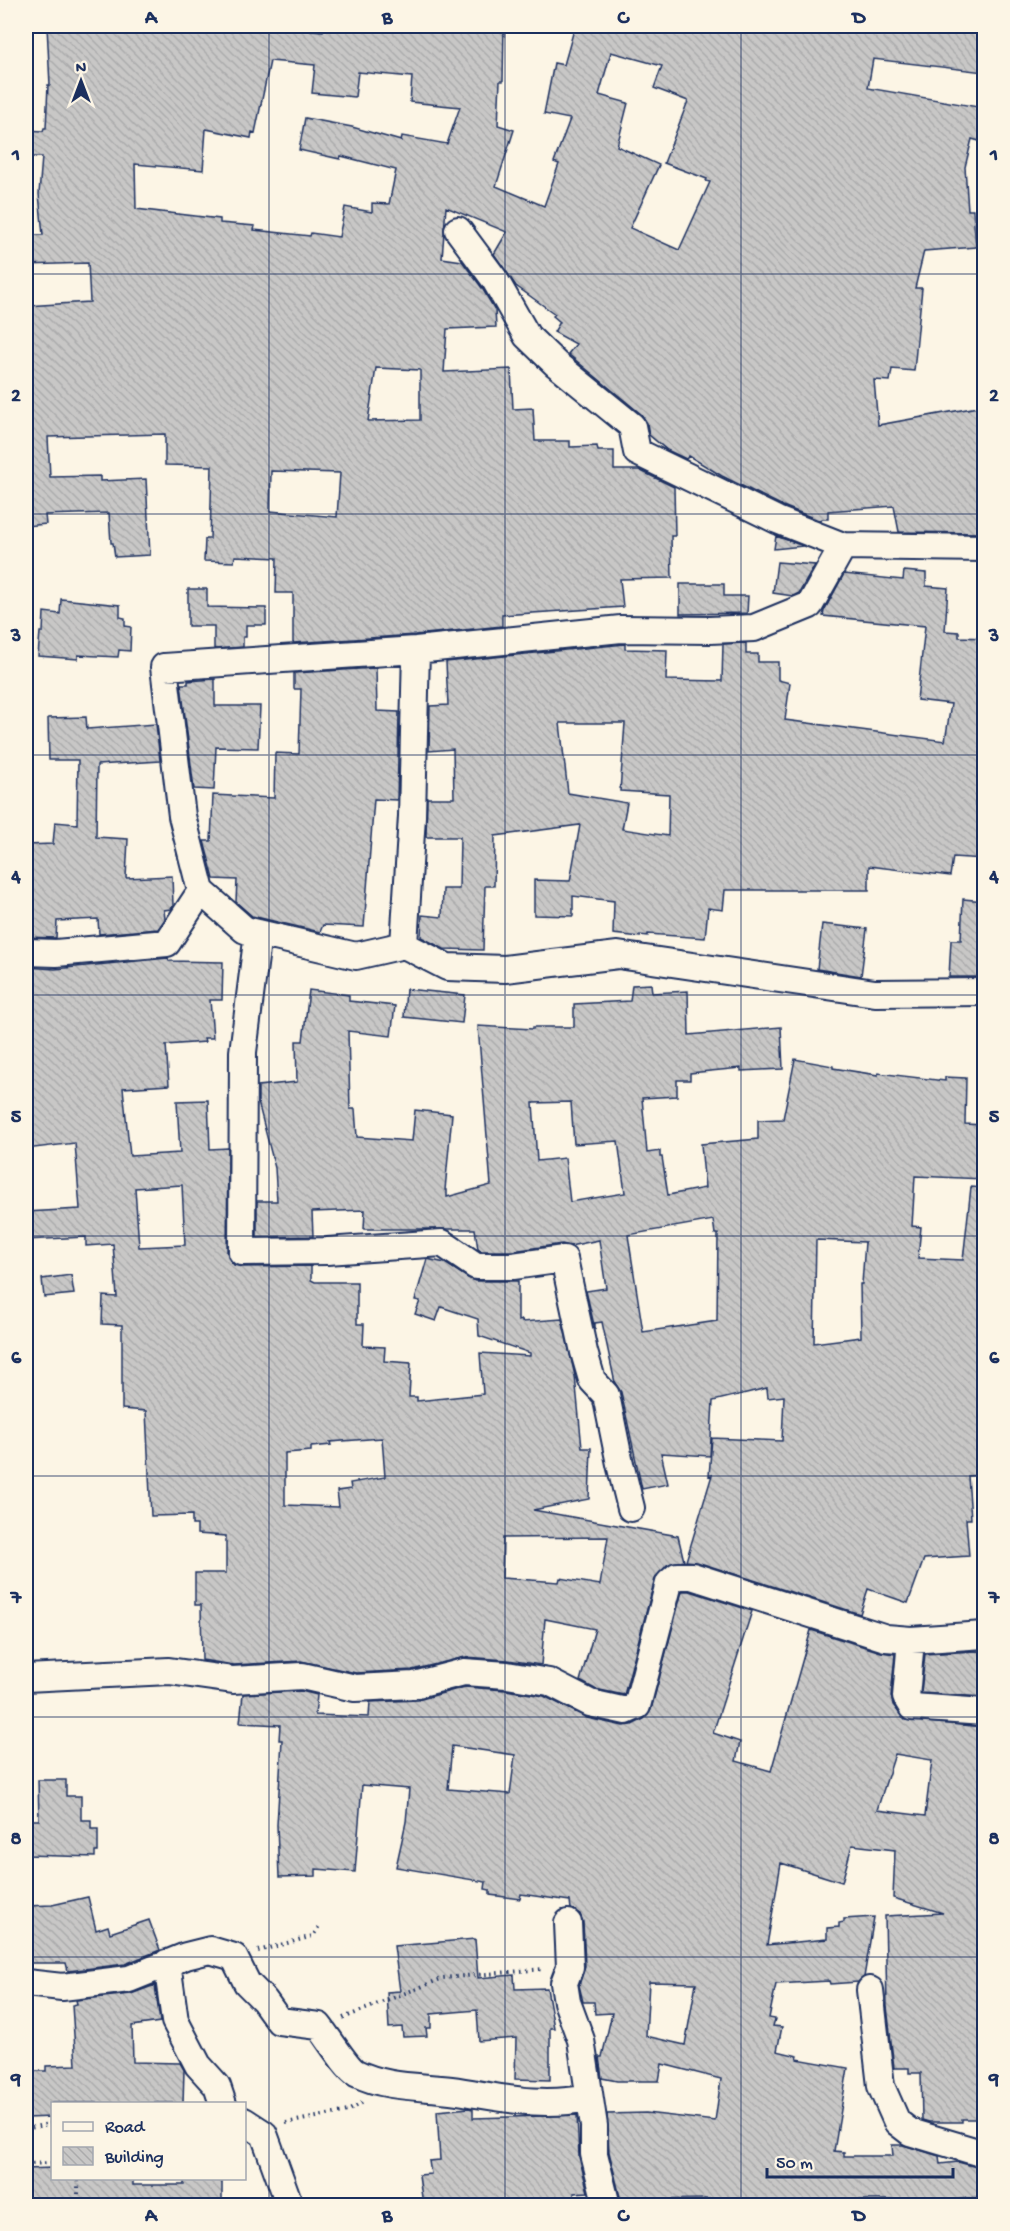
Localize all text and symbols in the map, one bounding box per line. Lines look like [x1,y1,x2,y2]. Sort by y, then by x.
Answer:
text: A [144,8,159,31]
text: B [381,8,393,31]
text: C [617,8,631,31]
text: D [850,8,866,31]
north arrow [51,51,111,111]
text: N [76,60,87,79]
text: 1 [11,145,20,168]
text: 1 [989,145,998,168]
text: 2 [11,386,21,409]
text: 2 [989,386,999,409]
text: 3 [10,626,21,649]
text: 3 [988,626,999,649]
text: 4 [10,867,21,890]
text: 4 [988,867,999,890]
text: 5 [11,1107,22,1130]
text: 5 [989,1107,1000,1130]
text: 6 [11,1348,22,1371]
text: 6 [989,1348,1000,1371]
text: 7 [10,1588,23,1611]
text: 7 [988,1588,1001,1611]
text: 8 [11,1829,22,1852]
text: 8 [989,1829,1000,1852]
text: 9 [10,2070,21,2093]
text: 9 [988,2070,999,2093]
legend [51,2102,246,2180]
text: Road [105,2118,146,2139]
scale bar [767,2141,953,2179]
text: Building [104,2148,164,2169]
text: 50 m [776,2154,813,2175]
text: A [144,2206,159,2229]
text: B [381,2206,393,2229]
text: C [617,2206,631,2229]
text: D [850,2206,866,2229]

